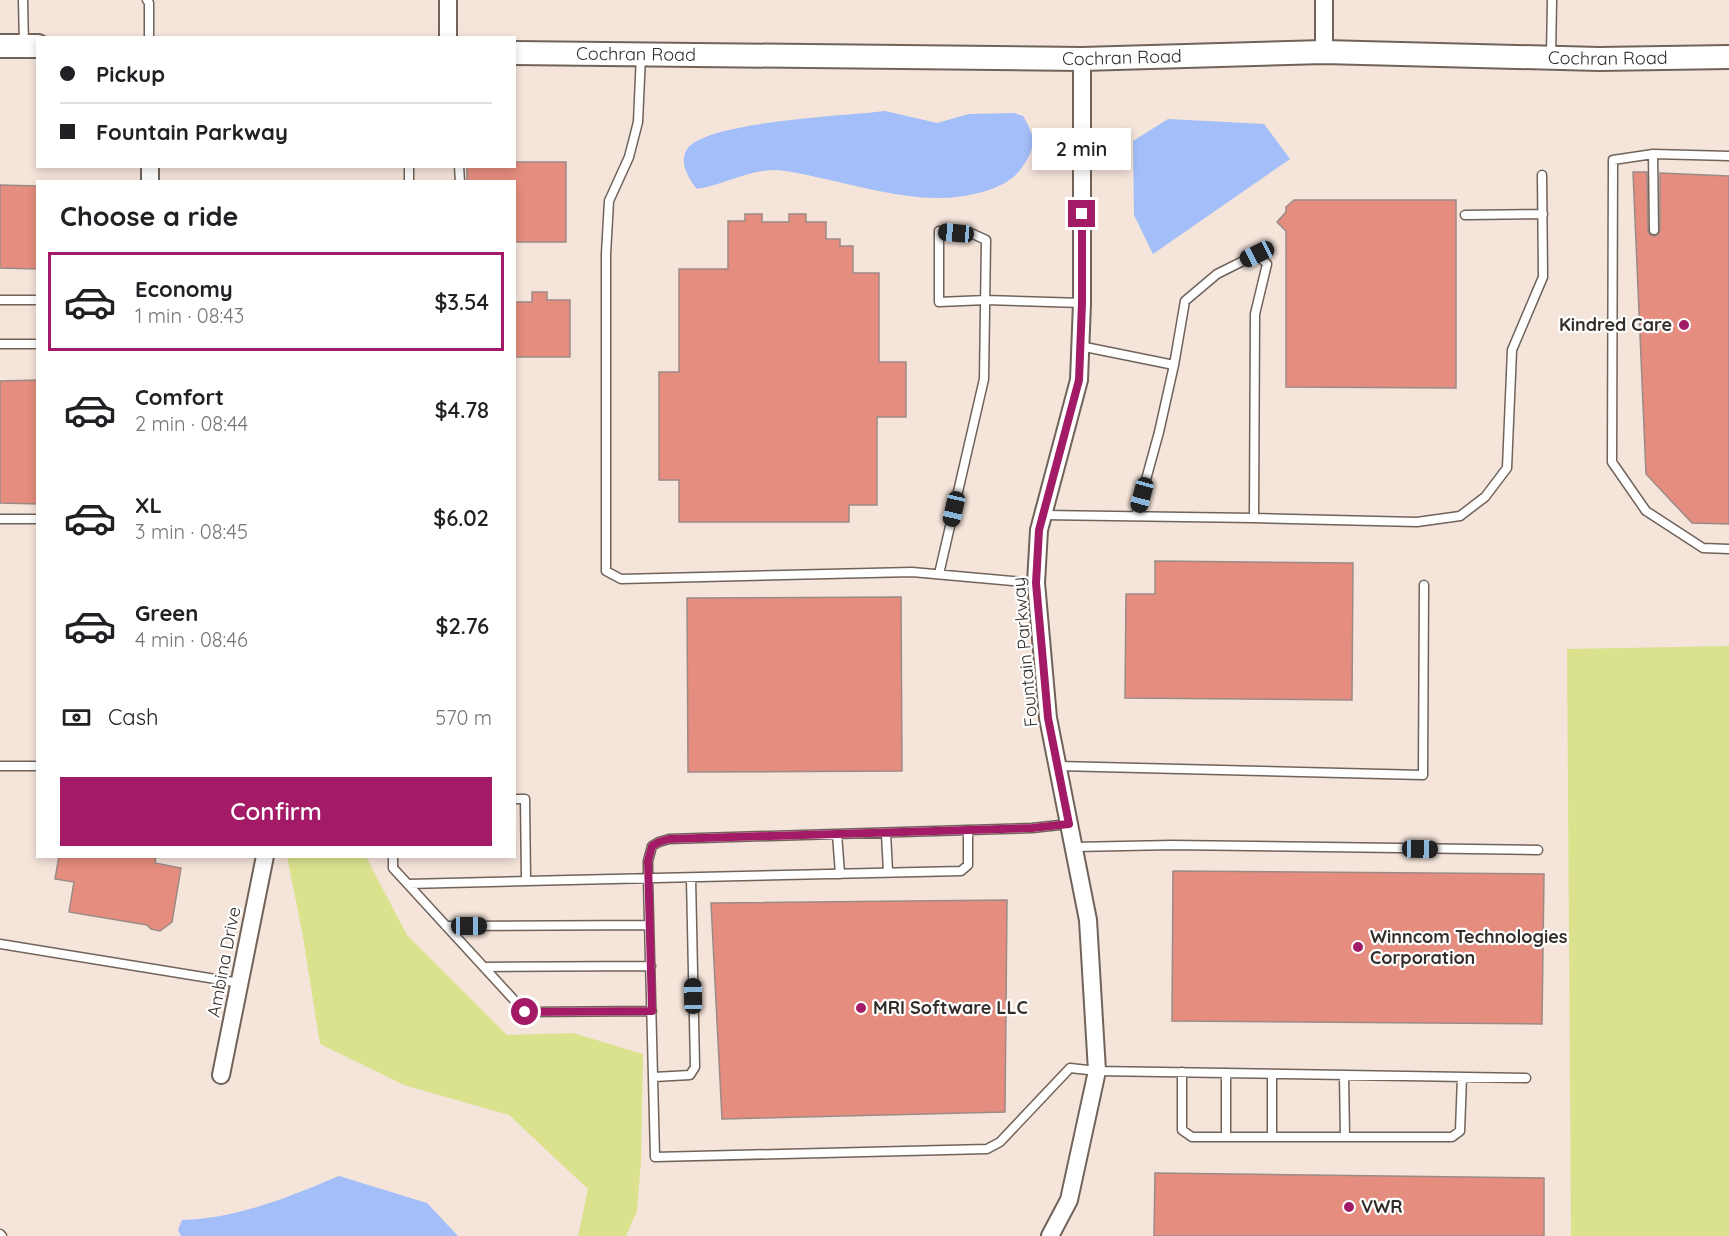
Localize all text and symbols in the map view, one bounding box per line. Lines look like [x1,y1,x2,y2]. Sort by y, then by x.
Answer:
street label: Cochran Road [576,42,696,66]
street label: Cochran Road [1062,44,1182,70]
street label: Cochran Road [1548,46,1668,70]
text: Pickup [96,60,165,88]
text: Fountain Parkway [96,118,288,146]
callout: 2 min [1032,127,1132,169]
text: 2 min [1056,136,1107,161]
text: Choose a ride [60,199,238,233]
route end [1068,200,1095,227]
car [937,222,975,244]
car [1237,238,1277,270]
icon: car [63,275,117,329]
text: Economy [135,275,233,303]
text: $3.54 [434,288,489,316]
text: 1 min · 08:43 [135,303,244,328]
place label: Kindred Care [1559,313,1672,336]
marker: Kindred Care [1677,318,1691,332]
icon: car [63,383,117,437]
text: Comfort [135,383,224,411]
text: $4.78 [435,396,489,424]
text: 2 min · 08:44 [135,411,248,436]
car [1129,475,1155,515]
car [941,489,967,529]
icon: car [63,491,117,545]
text: XL [135,491,162,519]
text: $6.02 [433,504,489,532]
text: 3 min · 08:45 [135,519,248,544]
street label: Fountain Parkway [1006,576,1043,728]
icon: car [63,599,117,653]
text: Green [135,599,198,627]
text: $2.76 [436,612,489,640]
text: 4 min · 08:46 [135,627,248,652]
icon: cash [60,701,93,734]
text: Cash [108,703,159,731]
text: 570 m [435,705,492,730]
button: Confirm [60,777,492,846]
car [1402,840,1438,858]
street label: Ambina Drive [201,905,246,1019]
car [451,917,487,935]
place label: Winncom Technologies Corporation [1370,925,1568,969]
marker: Winncom Technologies Corporation [1351,940,1365,954]
car [684,978,702,1014]
place label: MRI Software LLC [873,996,1028,1019]
route start [511,998,538,1025]
marker: MRI Software LLC [854,1001,868,1015]
place label: VWR [1361,1195,1403,1218]
marker: VWR [1342,1200,1356,1214]

